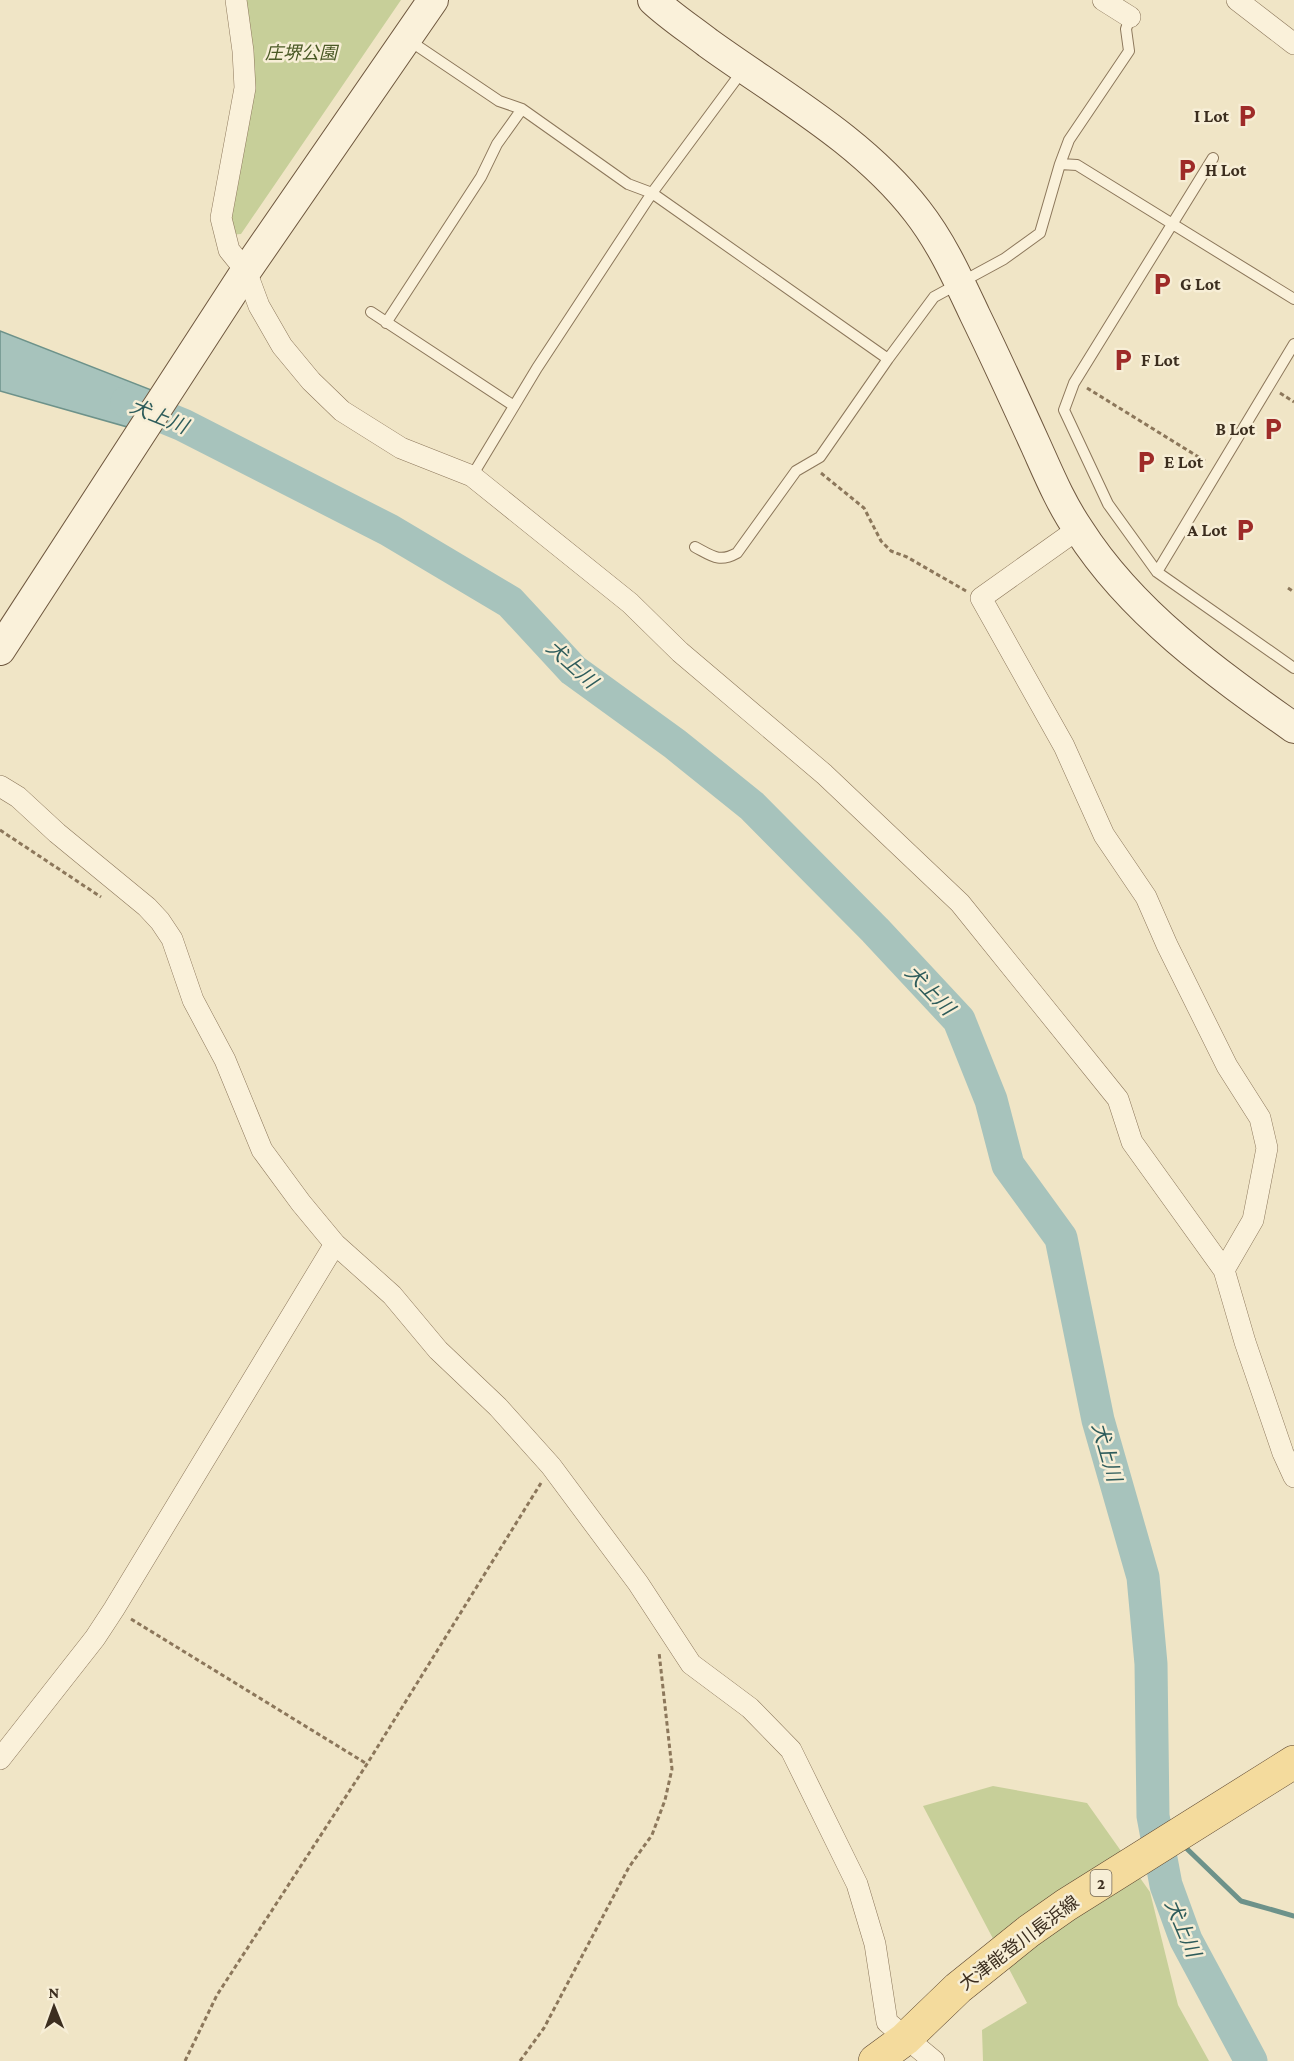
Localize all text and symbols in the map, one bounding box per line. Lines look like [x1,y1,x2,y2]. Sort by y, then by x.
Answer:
park label: 庄堺公園 [265,43,340,63]
parking icon: I Lot [1234,103,1260,129]
place label: I Lot [1194,106,1230,126]
parking icon: H Lot [1174,157,1200,183]
place label: H Lot [1205,160,1247,180]
parking icon: G Lot [1149,271,1175,297]
place label: G Lot [1180,274,1221,294]
parking icon: F Lot [1110,347,1136,373]
place label: F Lot [1141,350,1180,370]
water label: 犬上川 [127,395,193,438]
parking icon: B Lot [1260,416,1286,442]
place label: B Lot [1215,419,1256,439]
parking icon: E Lot [1133,449,1159,475]
place label: E Lot [1164,452,1204,472]
parking icon: A Lot [1232,517,1258,543]
place label: A Lot [1186,520,1228,540]
water label: 犬上川 [542,636,603,694]
water label: 犬上川 [901,961,960,1021]
water label: 犬上川 [1088,1420,1126,1486]
road number: 2 [1090,1870,1112,1896]
street label: 大津能登川長浜線 [955,1892,1083,1994]
water label: 犬上川 [1161,1896,1206,1962]
north arrow [24,1977,84,2037]
text: N [48,1984,59,2001]

